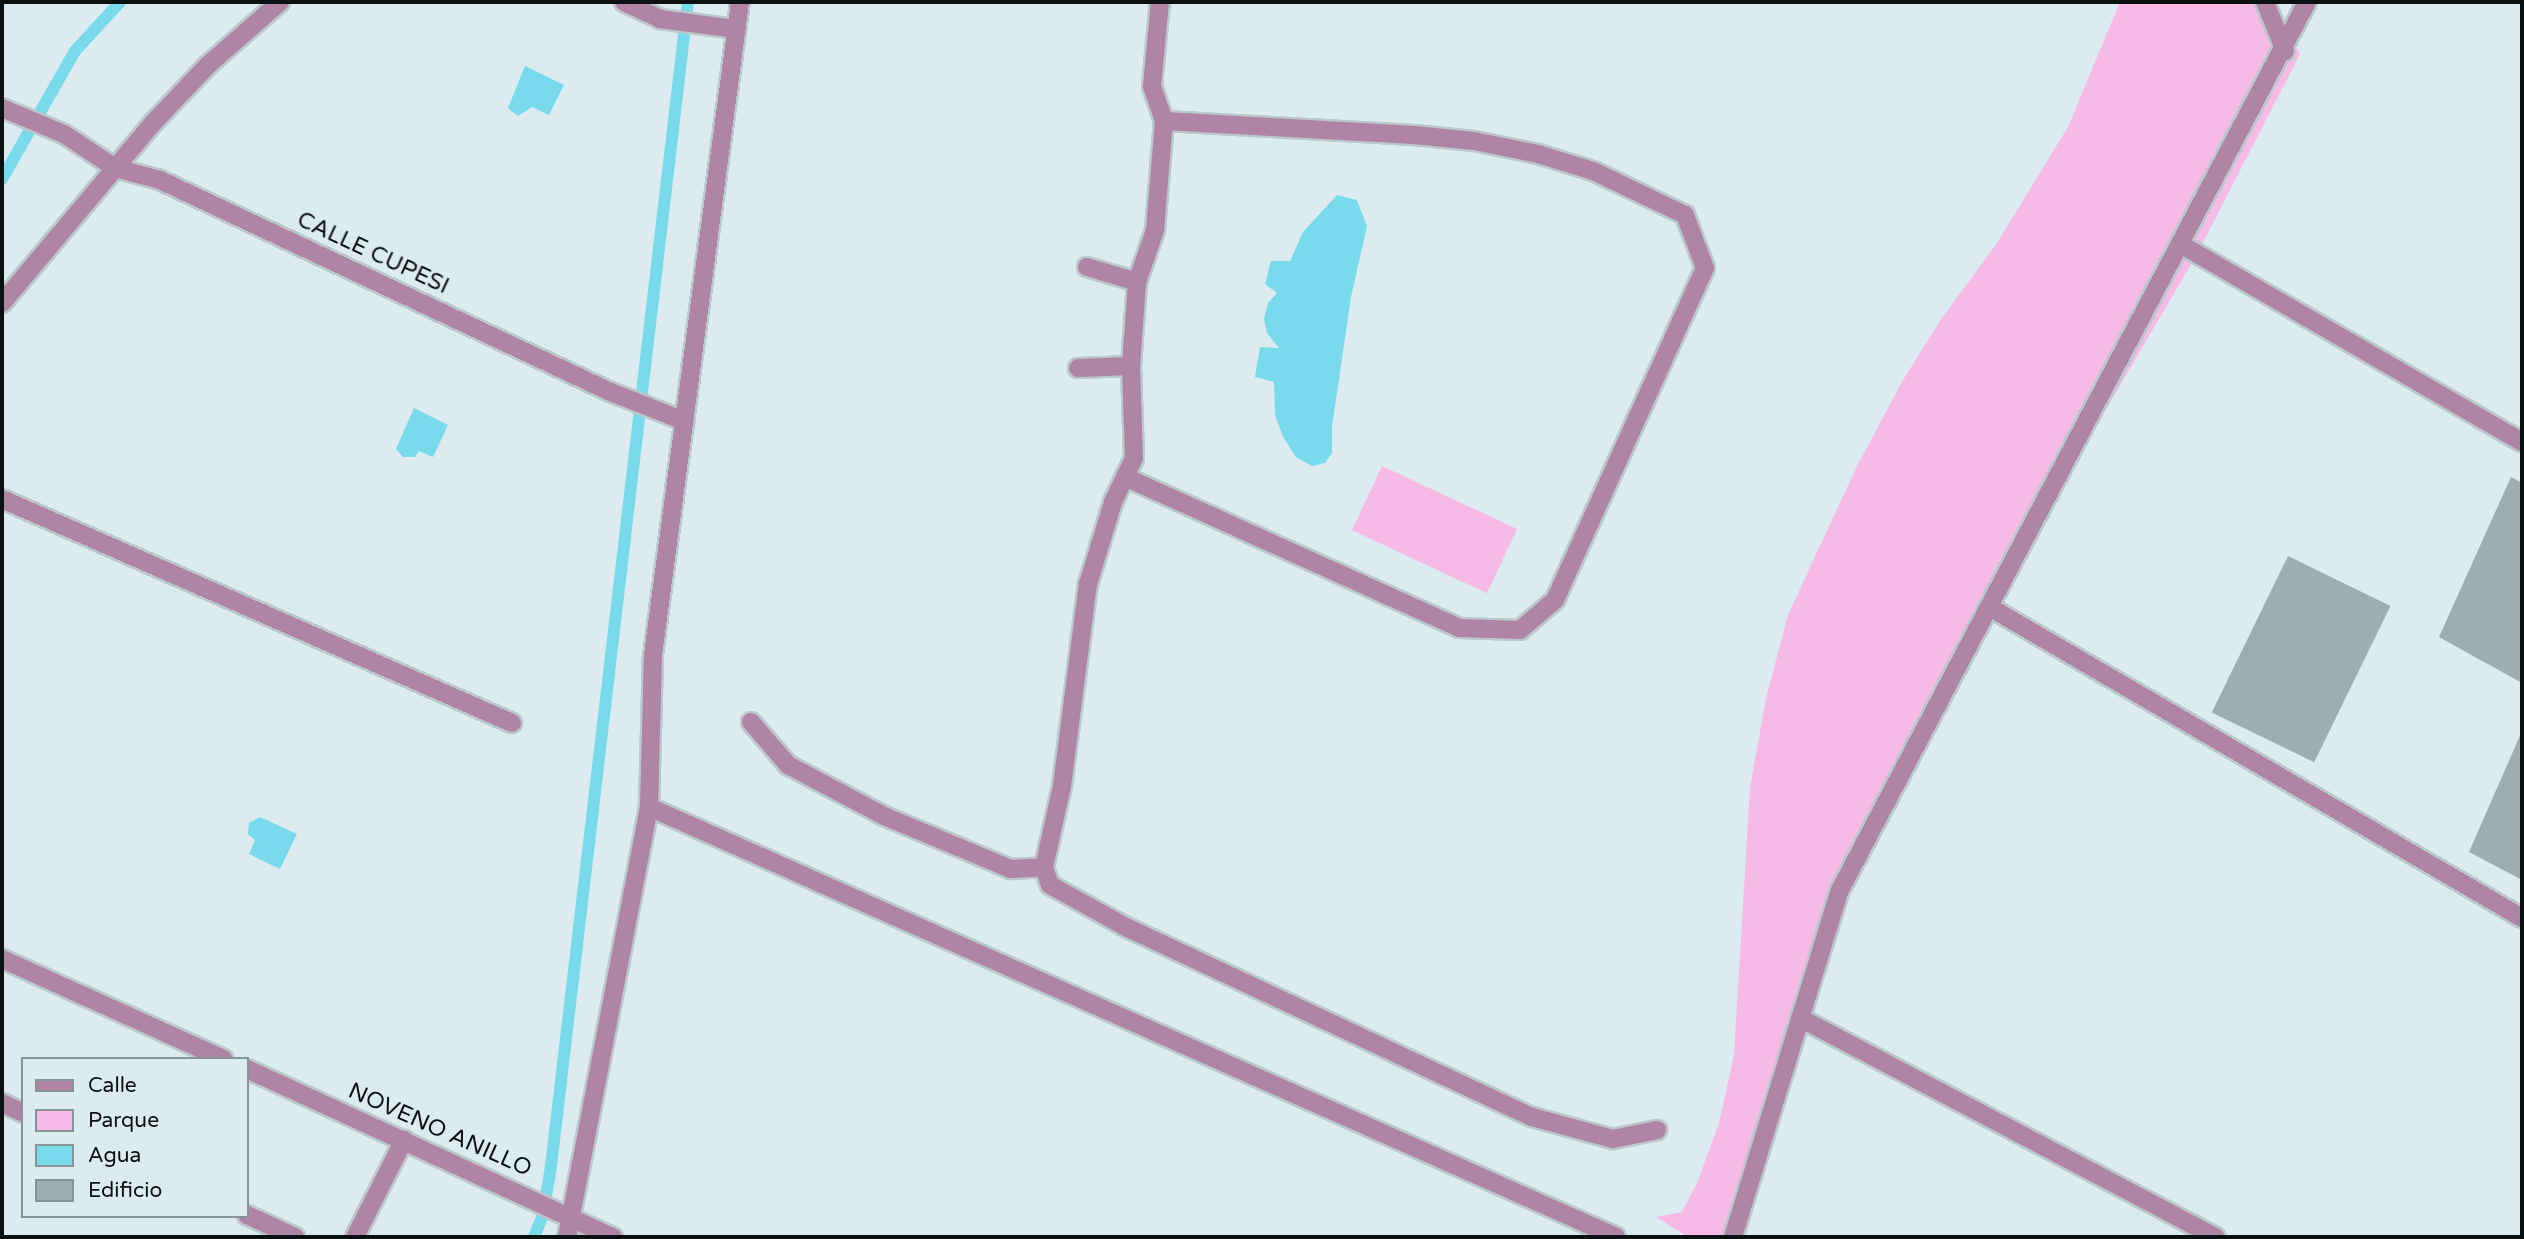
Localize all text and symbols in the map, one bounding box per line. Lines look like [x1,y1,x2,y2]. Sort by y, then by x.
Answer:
street label: CALLE CUPESI [293,206,453,300]
legend [21,1057,248,1218]
text: Calle [88,1073,137,1098]
street label: NOVENO ANILLO [344,1077,536,1183]
text: Parque [88,1108,159,1133]
text: Agua [88,1143,141,1168]
text: Edificio [88,1178,162,1203]

